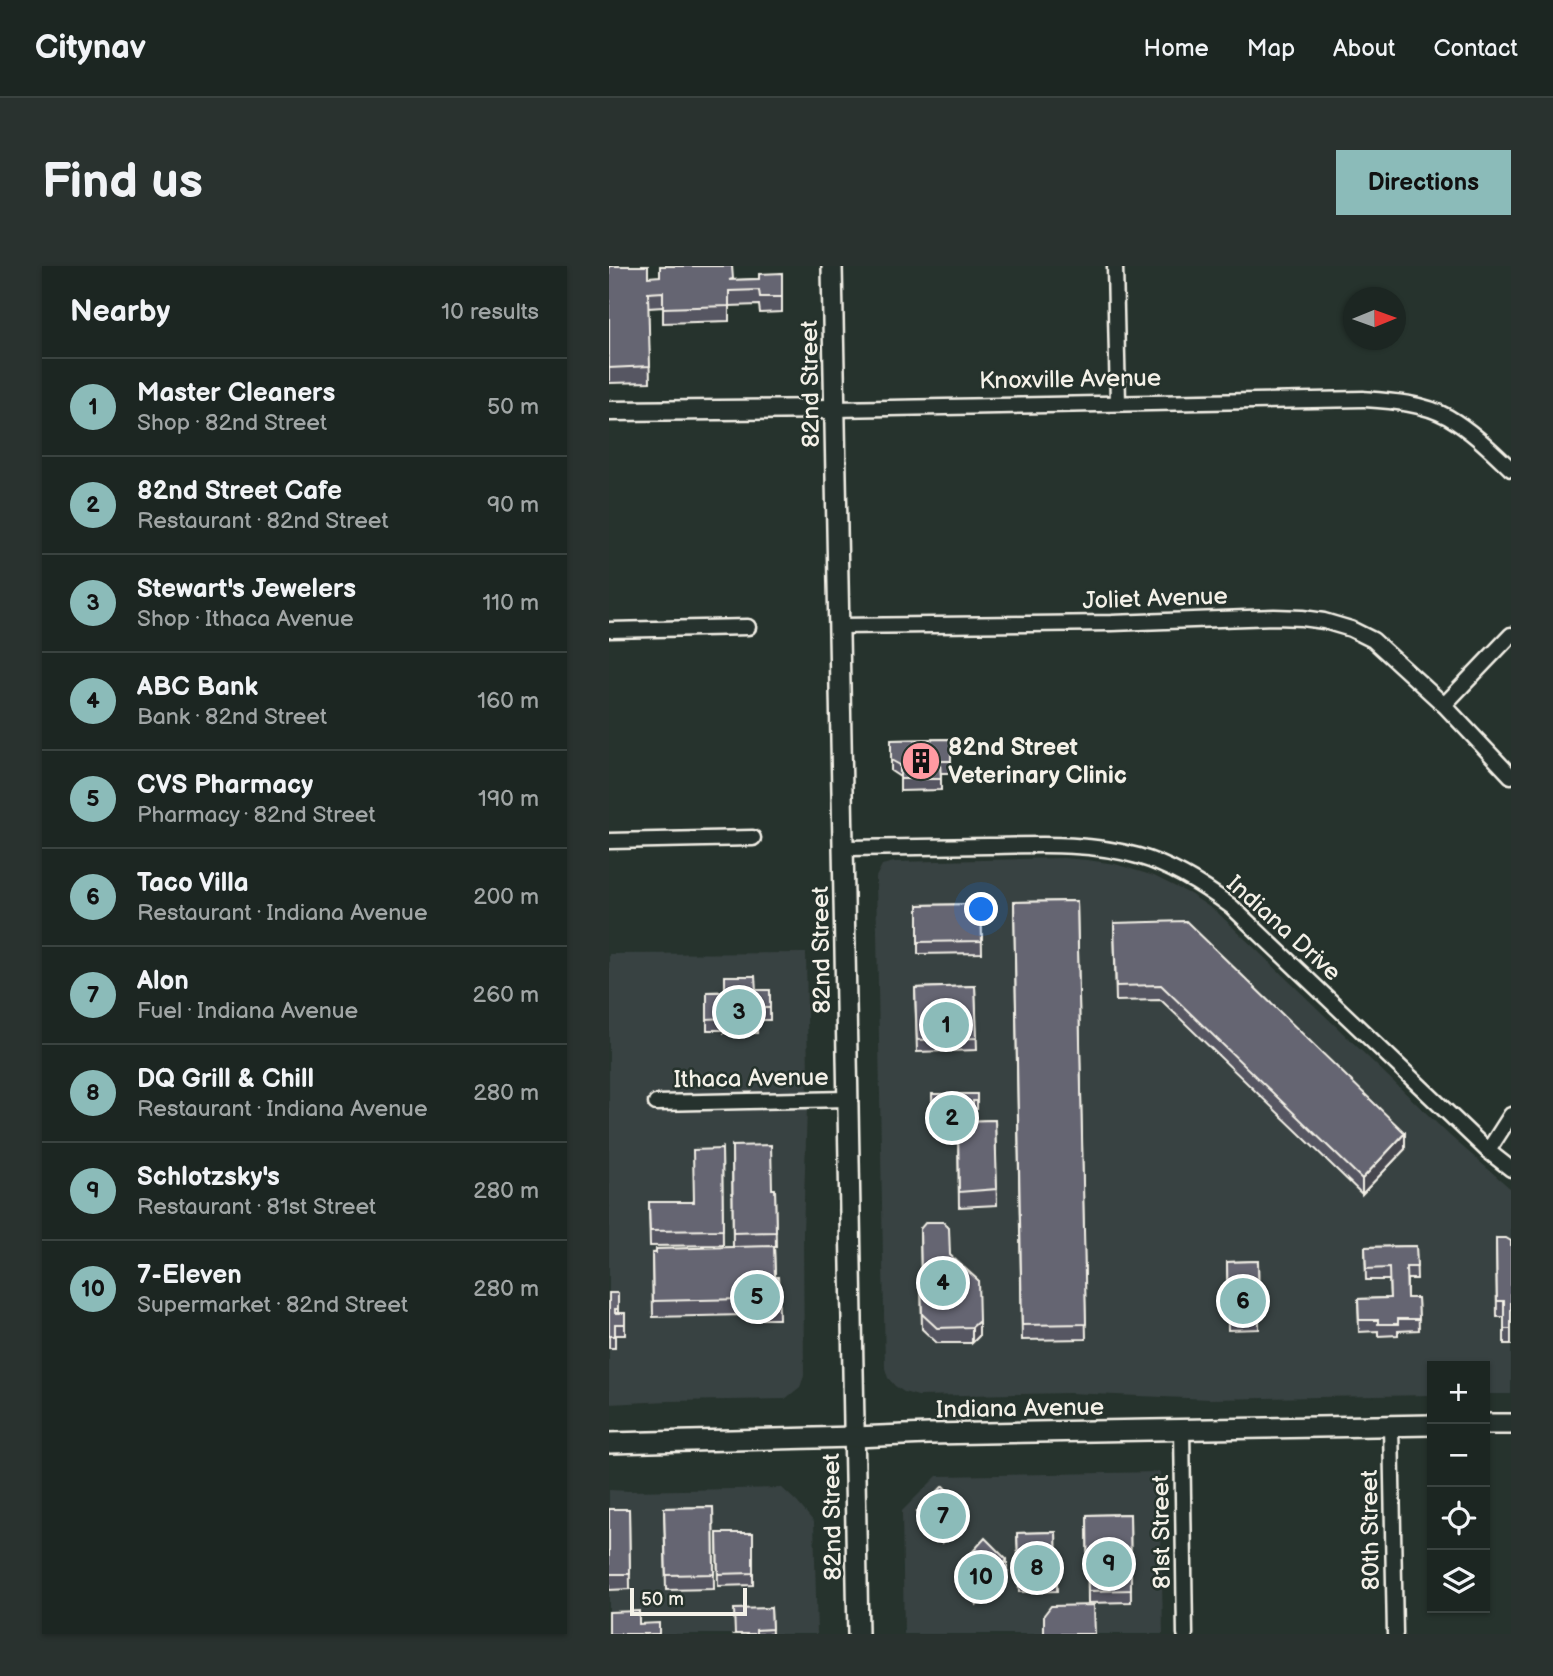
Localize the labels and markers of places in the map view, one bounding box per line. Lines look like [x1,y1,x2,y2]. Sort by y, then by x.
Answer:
place label: 82nd Street Veterinary Clinic [948,733,1127,790]
building icon: 82nd Street Veterinary Clinic [900,740,942,782]
pin: 3 [716,986,762,1038]
pin: 1 [923,999,969,1051]
pin: 2 [929,1092,975,1144]
pin: 4 [920,1257,966,1309]
pin: 5 [734,1271,780,1323]
pin: 6 [1220,1275,1266,1327]
pin: 7 [920,1490,966,1542]
pin: 9 [1086,1538,1132,1590]
pin: 8 [1014,1542,1060,1594]
pin: 10 [958,1551,1004,1603]

